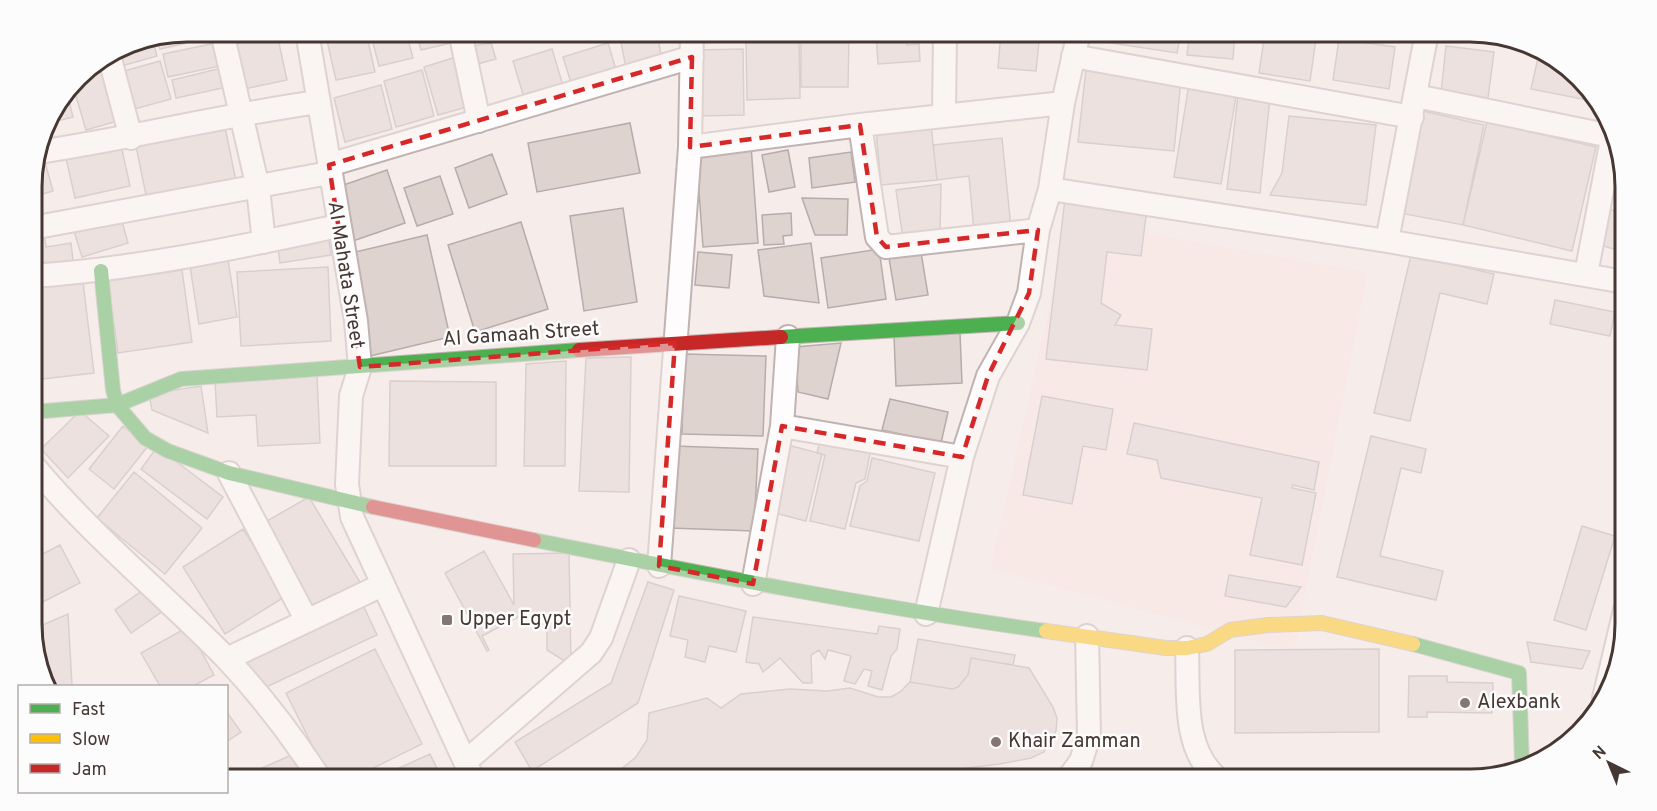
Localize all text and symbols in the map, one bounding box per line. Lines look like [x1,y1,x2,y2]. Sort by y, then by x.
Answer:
street label: Al Mahata Street [321,200,369,350]
street label: Al Gamaah Street [442,317,600,353]
place label: Upper Egypt [459,607,571,633]
marker: Upper Egypt [440,613,454,627]
legend [18,685,228,793]
place label: Alexbank [1477,690,1561,716]
marker: Alexbank [1458,696,1472,710]
text: Fast [72,699,105,722]
text: Slow [72,729,110,752]
place label: Khair Zamman [1008,729,1141,755]
north arrow [1579,733,1639,793]
marker: Khair Zamman [989,735,1003,749]
text: N [1589,742,1611,765]
text: Jam [72,759,107,782]

